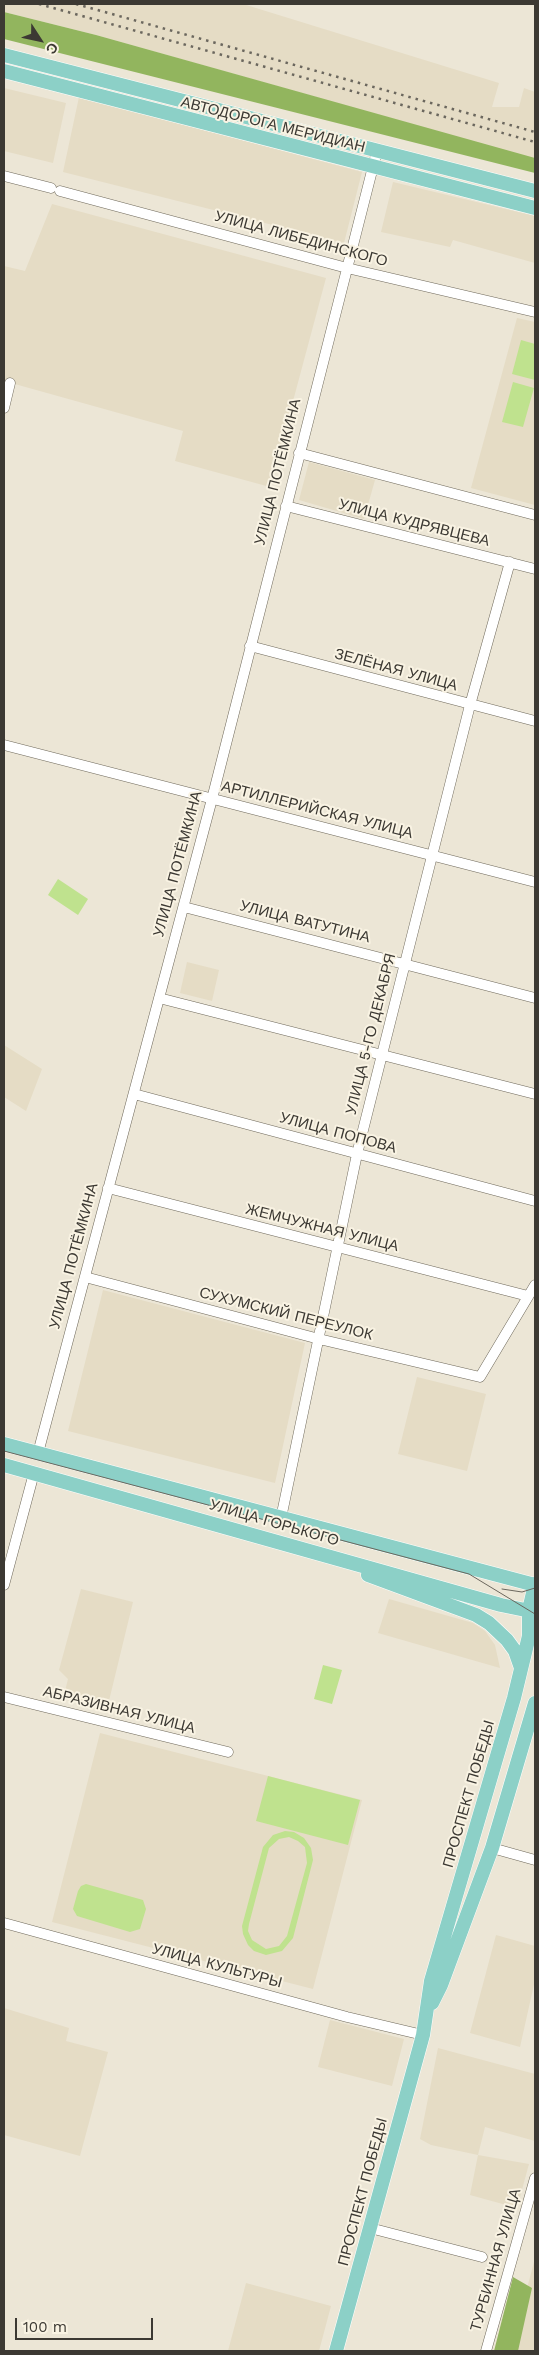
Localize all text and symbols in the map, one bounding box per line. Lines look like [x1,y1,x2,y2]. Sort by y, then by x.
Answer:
north arrow [15,15,65,65]
text: С [43,40,62,57]
street label: АВТОДОРОГА МЕРИДИАН [179,93,367,157]
street label: УЛИЦА ЛИБЕДИНСКОГО [213,207,389,271]
street label: УЛИЦА ПОТЁМКИНА [251,397,305,547]
street label: УЛИЦА КУДРЯВЦЕВА [337,496,491,550]
street label: ЗЕЛЁНАЯ УЛИЦА [333,645,459,695]
street label: АРТИЛЛЕРИЙСКАЯ УЛИЦА [219,777,415,843]
street label: УЛИЦА ПОТЁМКИНА [150,789,206,939]
street label: УЛИЦА ВАТУТИНА [238,897,372,947]
street label: УЛИЦА 5-ГО ДЕКАБРЯ [342,951,400,1117]
street label: УЛИЦА ПОПОВА [278,1109,398,1157]
street label: УЛИЦА ПОТЁМКИНА [46,1181,102,1331]
street label: ЖЕМЧУЖНАЯ УЛИЦА [244,1200,400,1256]
street label: СУХУМСКИЙ ПЕРЕУЛОК [197,1284,375,1344]
street label: УЛИЦА ГОРЬКОГО [207,1496,341,1550]
street label: АБРАЗИВНАЯ УЛИЦА [41,1682,197,1738]
street label: ПРОСПЕКТ ПОБЕДЫ [439,1718,499,1870]
street label: УЛИЦА КУЛЬТУРЫ [150,1940,284,1992]
street label: ПРОСПЕКТ ПОБЕДЫ [335,2116,391,2268]
street label: ТУРБИННАЯ УЛИЦА [467,2187,525,2333]
scale bar [18,2308,155,2340]
text: 100 m [23,2318,67,2336]

